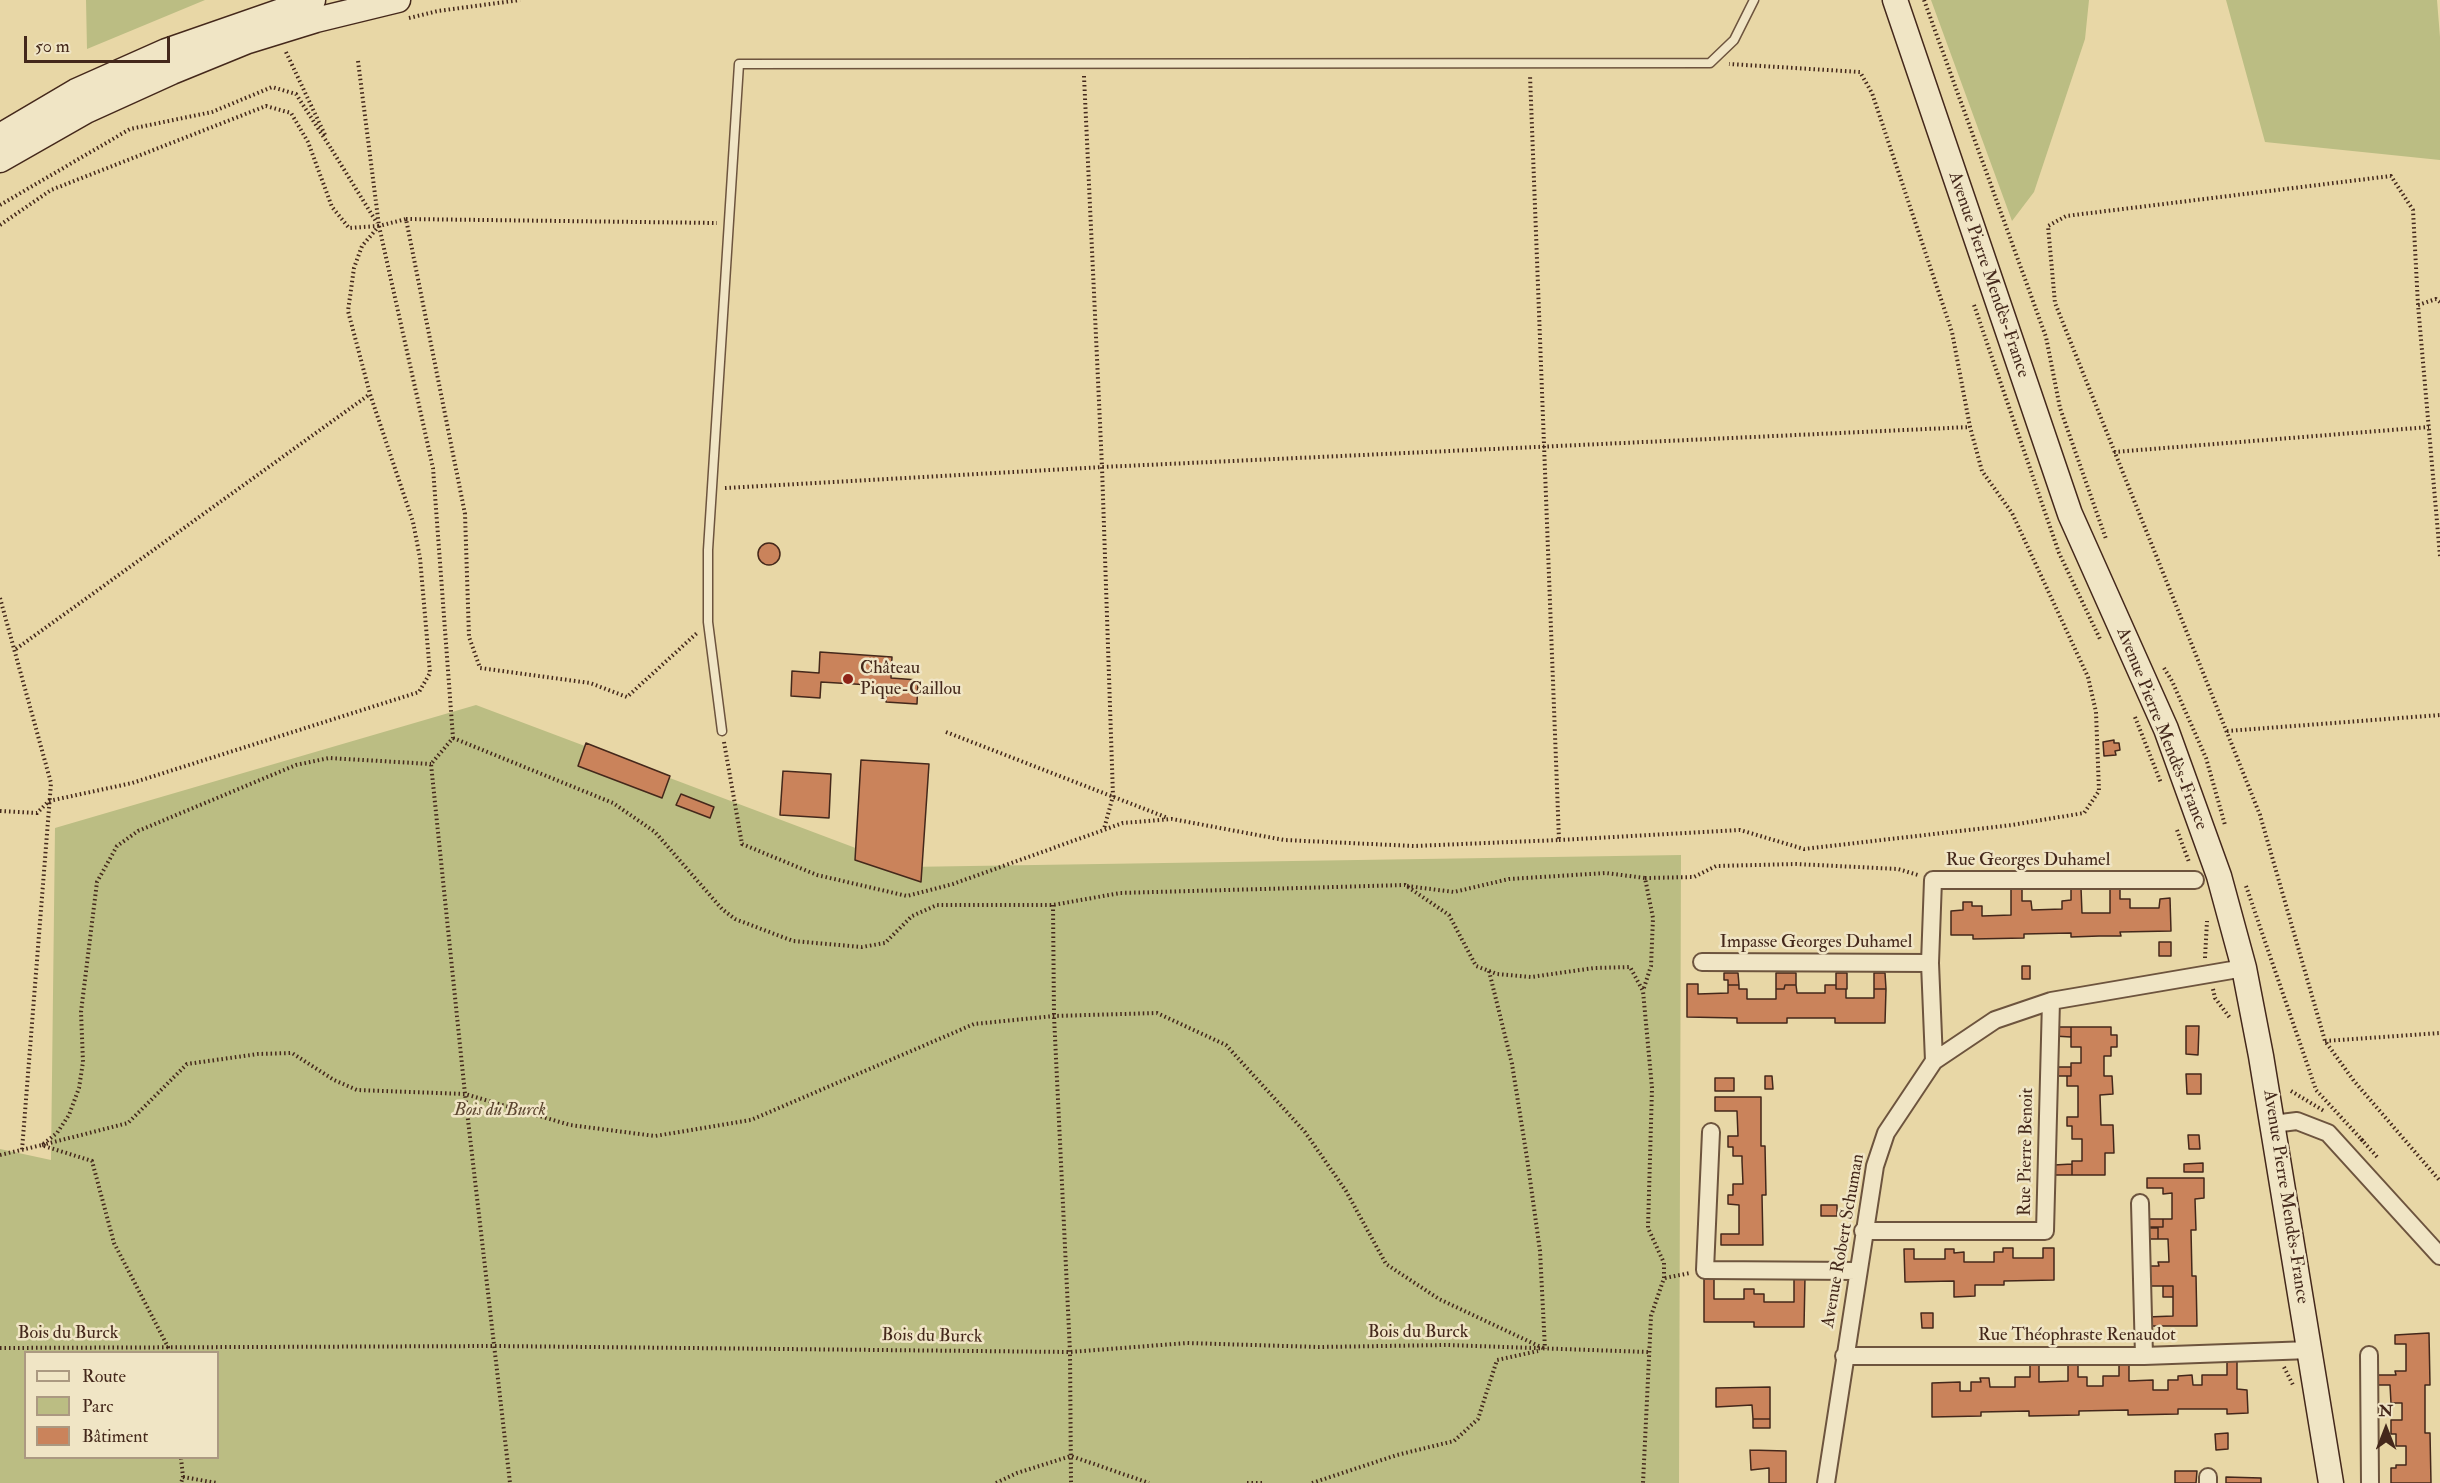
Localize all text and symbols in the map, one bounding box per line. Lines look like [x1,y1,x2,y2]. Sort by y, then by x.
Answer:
scale bar [27,24,172,62]
text: 50 m [35,35,70,58]
street label: Avenue Pierre Mendès-France [1943,169,2033,381]
street label: Avenue Pierre Mendès-France [2110,625,2212,833]
place label: Château Pique-Caillou [860,658,961,700]
marker: Château Pique-Caillou [841,672,855,686]
street label: Rue Georges Duhamel [1946,850,2110,872]
street label: Impasse Georges Duhamel [1720,932,1912,954]
street label: Rue Pierre Benoit [2015,1088,2039,1216]
street label: Avenue Pierre Mendès-France [2257,1089,2313,1305]
park label: Bois du Burck [454,1100,546,1122]
street label: Avenue Robert Schuman [1818,1152,1870,1330]
street label: Bois du Burck [1368,1322,1468,1344]
street label: Bois du Burck [18,1323,118,1345]
street label: Bois du Burck [881,1325,983,1349]
street label: Rue Théophraste Renaudot [1978,1325,2176,1347]
legend [24,1351,219,1459]
text: Route [82,1365,126,1388]
text: Parc [82,1395,113,1418]
north arrow [2356,1399,2416,1459]
text: N [2379,1401,2393,1421]
text: Bâtiment [82,1425,148,1448]

